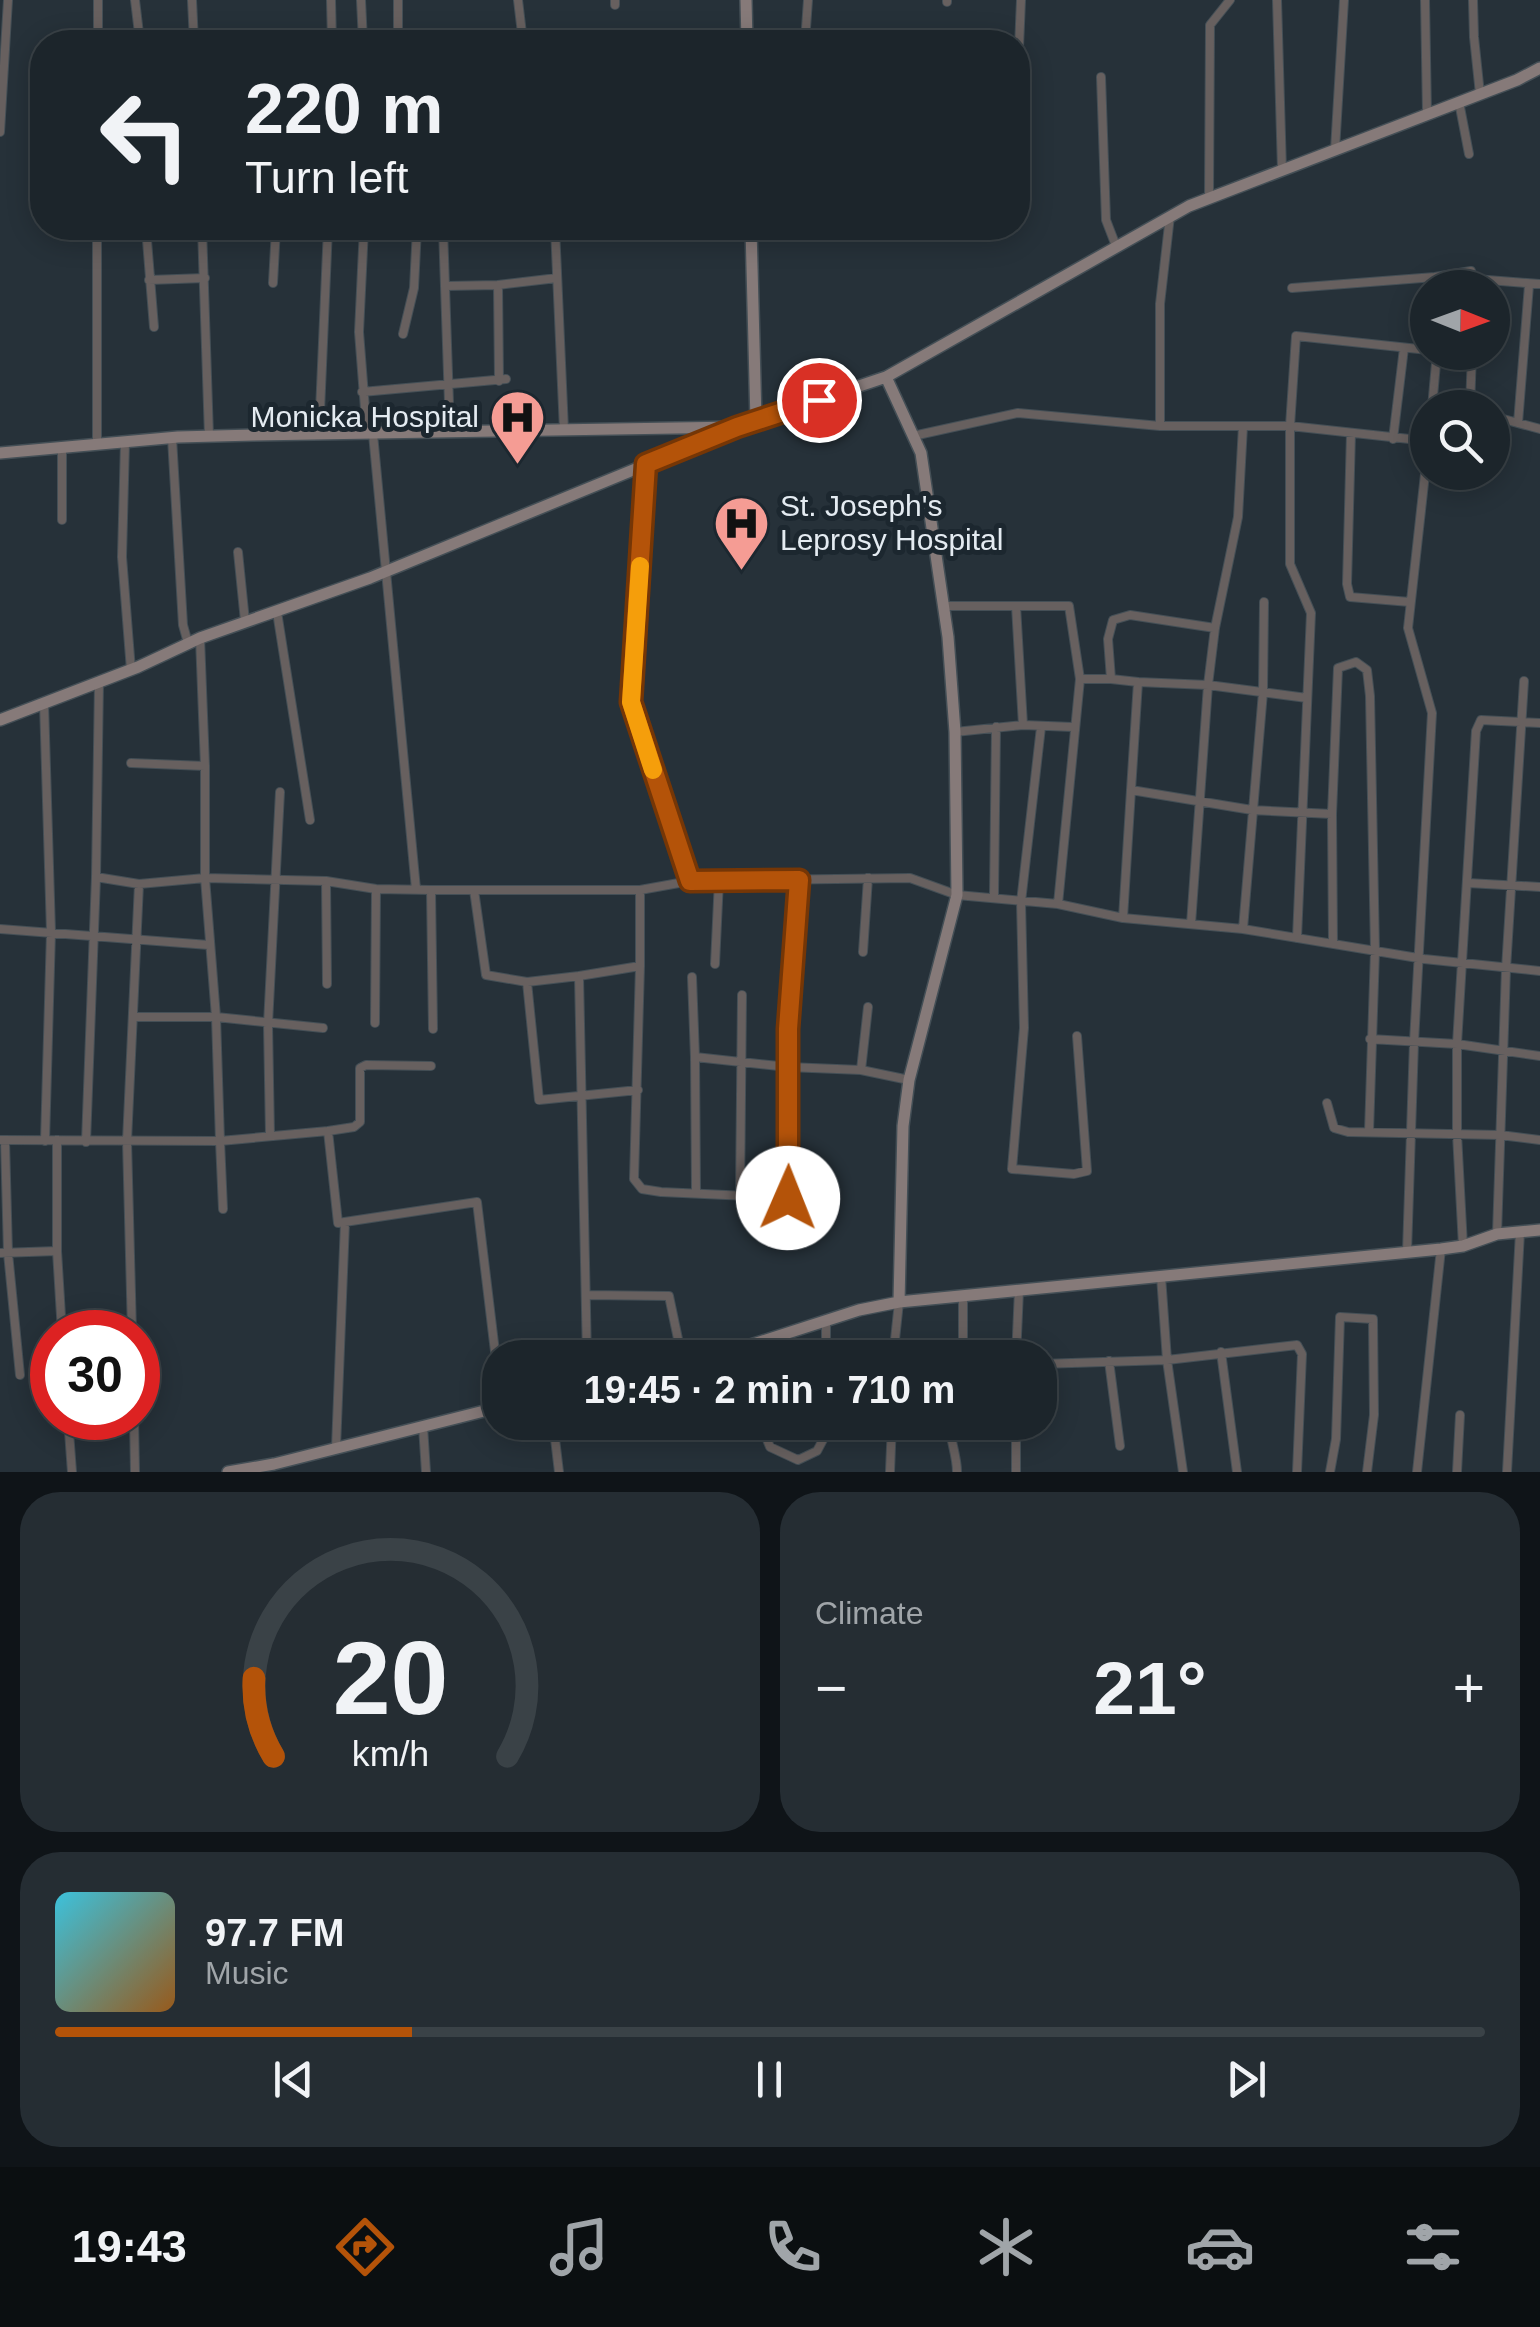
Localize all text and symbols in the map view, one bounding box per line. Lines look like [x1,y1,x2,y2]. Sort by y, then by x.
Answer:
icon: left [80,70,210,200]
text: 220 m [245,70,443,148]
text: Turn left [245,152,408,203]
north arrow [1410,270,1510,370]
map controls [1410,270,1510,490]
pin [777,358,862,443]
icon: arrive [792,373,847,428]
hospital icon: Monicka Hospital [488,387,548,466]
button: search [1410,390,1510,490]
place label: Monicka Hospital [251,400,479,433]
place label: St. Joseph's Leprosy Hospital [780,489,1003,556]
hospital icon: St. Joseph's Leprosy Hospital [711,493,771,572]
position arrow [736,1146,840,1250]
speed limit sign: 30 [30,1310,160,1440]
text: 19:45 · 2 min · 710 m [584,1369,955,1411]
text: Climate [815,1595,923,1631]
text: 20 [332,1620,448,1736]
text: 21° [1093,1646,1207,1730]
text: − [815,1657,847,1719]
text: + [1453,1657,1485,1719]
text: km/h [351,1734,429,1774]
text: 97.7 FM [205,1912,344,1954]
text: Music [205,1955,289,1991]
icon: previous [266,2052,321,2107]
icon: pause [742,2052,797,2107]
icon: next [1219,2052,1274,2107]
icon: directions [330,2212,400,2282]
icon: music [544,2212,614,2282]
icon: phone [758,2212,828,2282]
icon: climate [971,2212,1041,2282]
icon: car [1185,2212,1255,2282]
icon: filters [1398,2212,1468,2282]
text: 19:43 [72,2221,187,2272]

